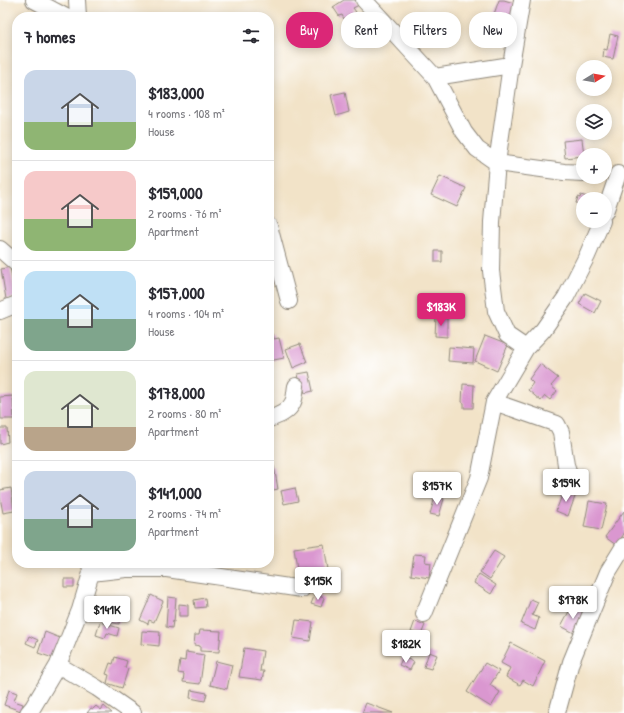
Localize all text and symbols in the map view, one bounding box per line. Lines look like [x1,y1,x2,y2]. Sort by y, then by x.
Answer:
chip: Buy [286,12,333,48]
chip: Rent [341,12,392,48]
chip: Filters [400,12,461,48]
chip: New [469,12,517,48]
text: 7 homes [24,25,75,48]
icon: filters [240,25,262,47]
north arrow [576,60,612,96]
map controls [576,60,612,228]
text: $183,000 [148,81,204,104]
icon: home [56,86,104,134]
text: 4 rooms · 108 m² [148,104,225,122]
button: layers [576,104,612,140]
text: House [148,122,175,140]
button: + [576,148,612,184]
text: $159,000 [148,181,203,204]
icon: home [56,187,104,235]
button: − [576,192,612,228]
text: 2 rooms · 76 m² [148,204,221,222]
text: Apartment [148,222,199,240]
text: $157,000 [148,281,205,304]
icon: home [56,287,104,335]
pin: $183K [413,293,469,327]
text: $183K [426,297,456,315]
text: 4 rooms · 104 m² [148,304,224,322]
text: House [148,322,175,340]
text: $178,000 [148,381,205,404]
icon: home [56,387,104,435]
text: 2 rooms · 80 m² [148,404,221,422]
text: Apartment [148,422,199,440]
pin: $159K [538,469,594,503]
pin: $157K [409,472,465,506]
text: $159K [552,473,580,491]
text: $157K [422,476,452,494]
text: $141,000 [148,481,202,504]
icon: home [56,487,104,535]
text: 2 rooms · 74 m² [148,504,221,522]
text: Apartment [148,522,199,540]
pin: $115K [290,567,346,601]
text: $115K [304,571,332,589]
pin: $178K [545,586,601,620]
text: $178K [558,590,588,608]
pin: $141K [79,596,135,630]
text: $141K [93,600,121,618]
pin: $182K [378,630,434,664]
text: $182K [391,634,421,652]

